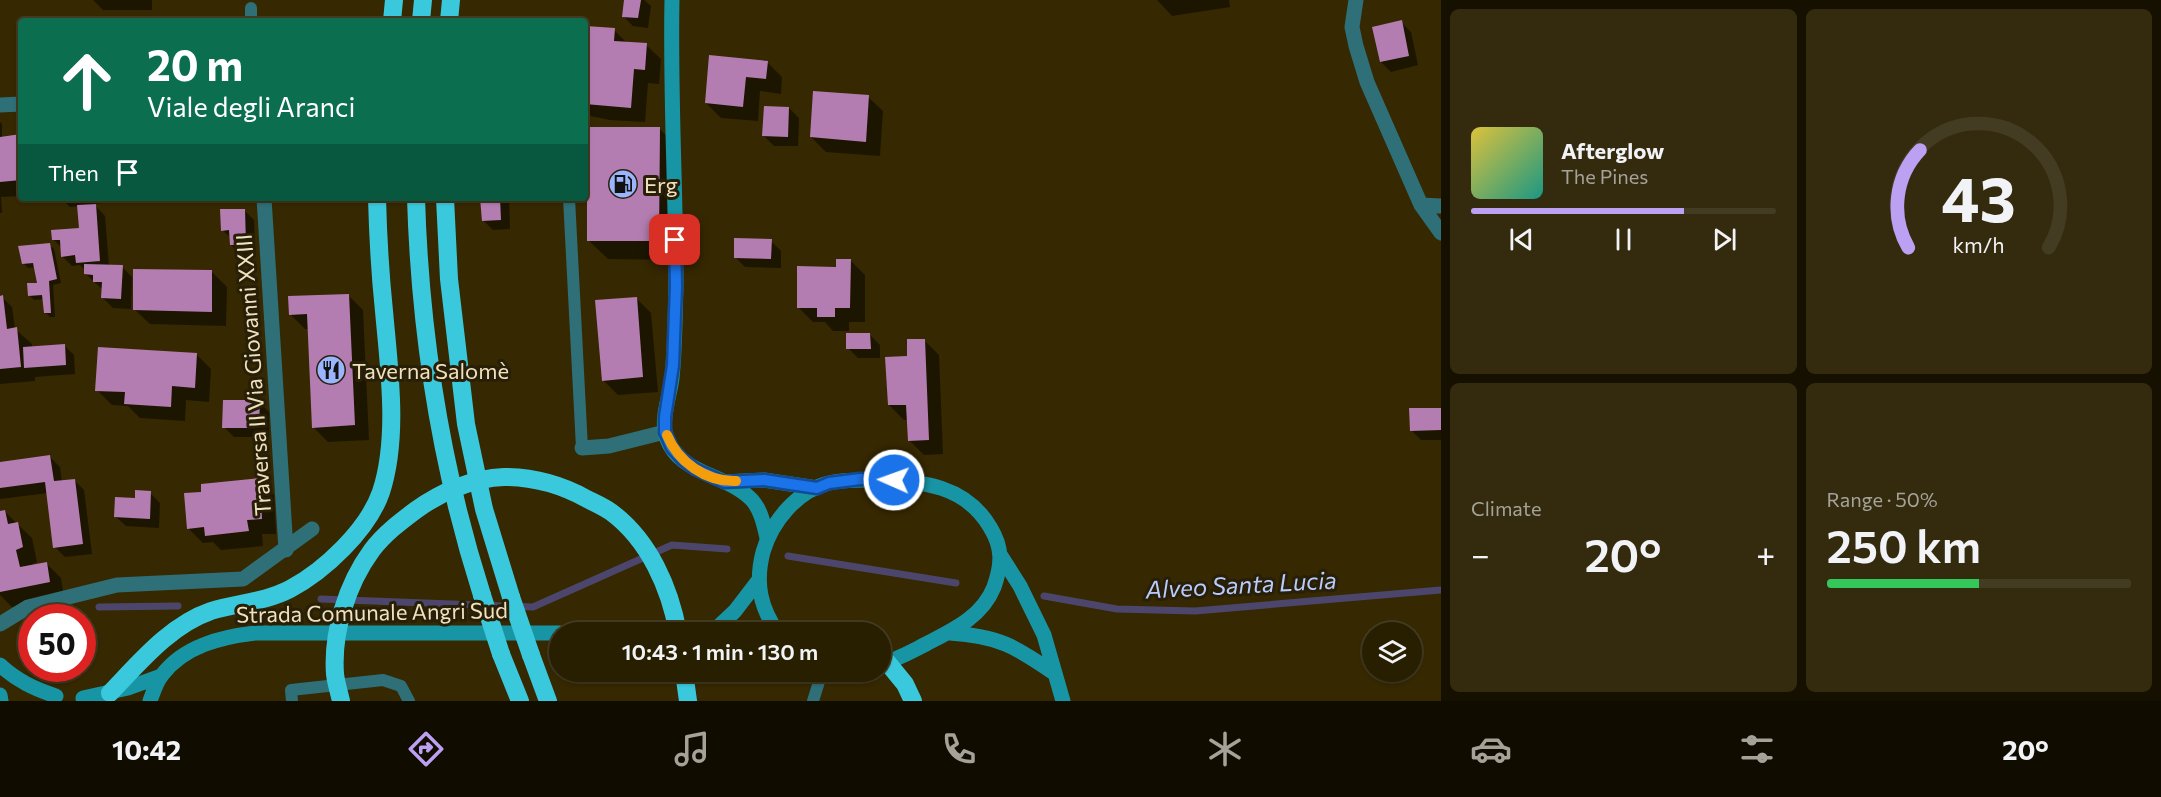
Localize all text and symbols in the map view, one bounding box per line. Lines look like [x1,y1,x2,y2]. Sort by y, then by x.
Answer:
text: 20 m [147,38,243,90]
icon: ahead [48,42,126,120]
text: Viale degli Aranci [147,90,355,123]
text: Afterglow [1561,137,1664,164]
icon: arrive [111,156,144,189]
text: Then [48,159,99,186]
text: 43 [1941,160,2016,236]
text: The Pines [1561,164,1648,188]
fuel station icon: Erg [607,168,639,200]
place label: Erg [644,171,678,198]
pin [649,214,700,265]
icon: arrive [658,223,691,256]
icon: previous [1505,223,1538,256]
icon: pause [1607,223,1640,256]
icon: next [1708,223,1741,256]
text: km/h [1953,232,2005,258]
street label: Traversa II Via Giovanni XXIII [230,233,276,517]
restaurant icon: Taverna Salomè [315,354,347,386]
place label: Taverna Salomè [352,357,509,384]
position arrow [862,448,926,512]
text: Range · 50% [1827,487,1938,511]
text: Climate [1471,496,1541,520]
text: 250 km [1827,517,1981,572]
text: 20° [1584,526,1661,581]
text: − [1471,533,1490,574]
text: + [1756,533,1775,574]
water label: Alveo Santa Lucia [1144,565,1337,604]
street label: Strada Comunale Angri Sud [236,596,508,628]
speed limit sign: 50 [18,604,96,682]
map controls [1362,622,1422,682]
button: layers [1362,622,1422,682]
text: 10:43 · 1 min · 130 m [622,638,818,665]
icon: directions [405,728,447,770]
icon: music [671,728,713,770]
icon: phone [938,728,980,770]
icon: climate [1204,728,1246,770]
icon: car [1470,728,1512,770]
icon: filters [1736,728,1778,770]
text: 10:42 [112,733,181,766]
text: 20° [2002,733,2049,766]

